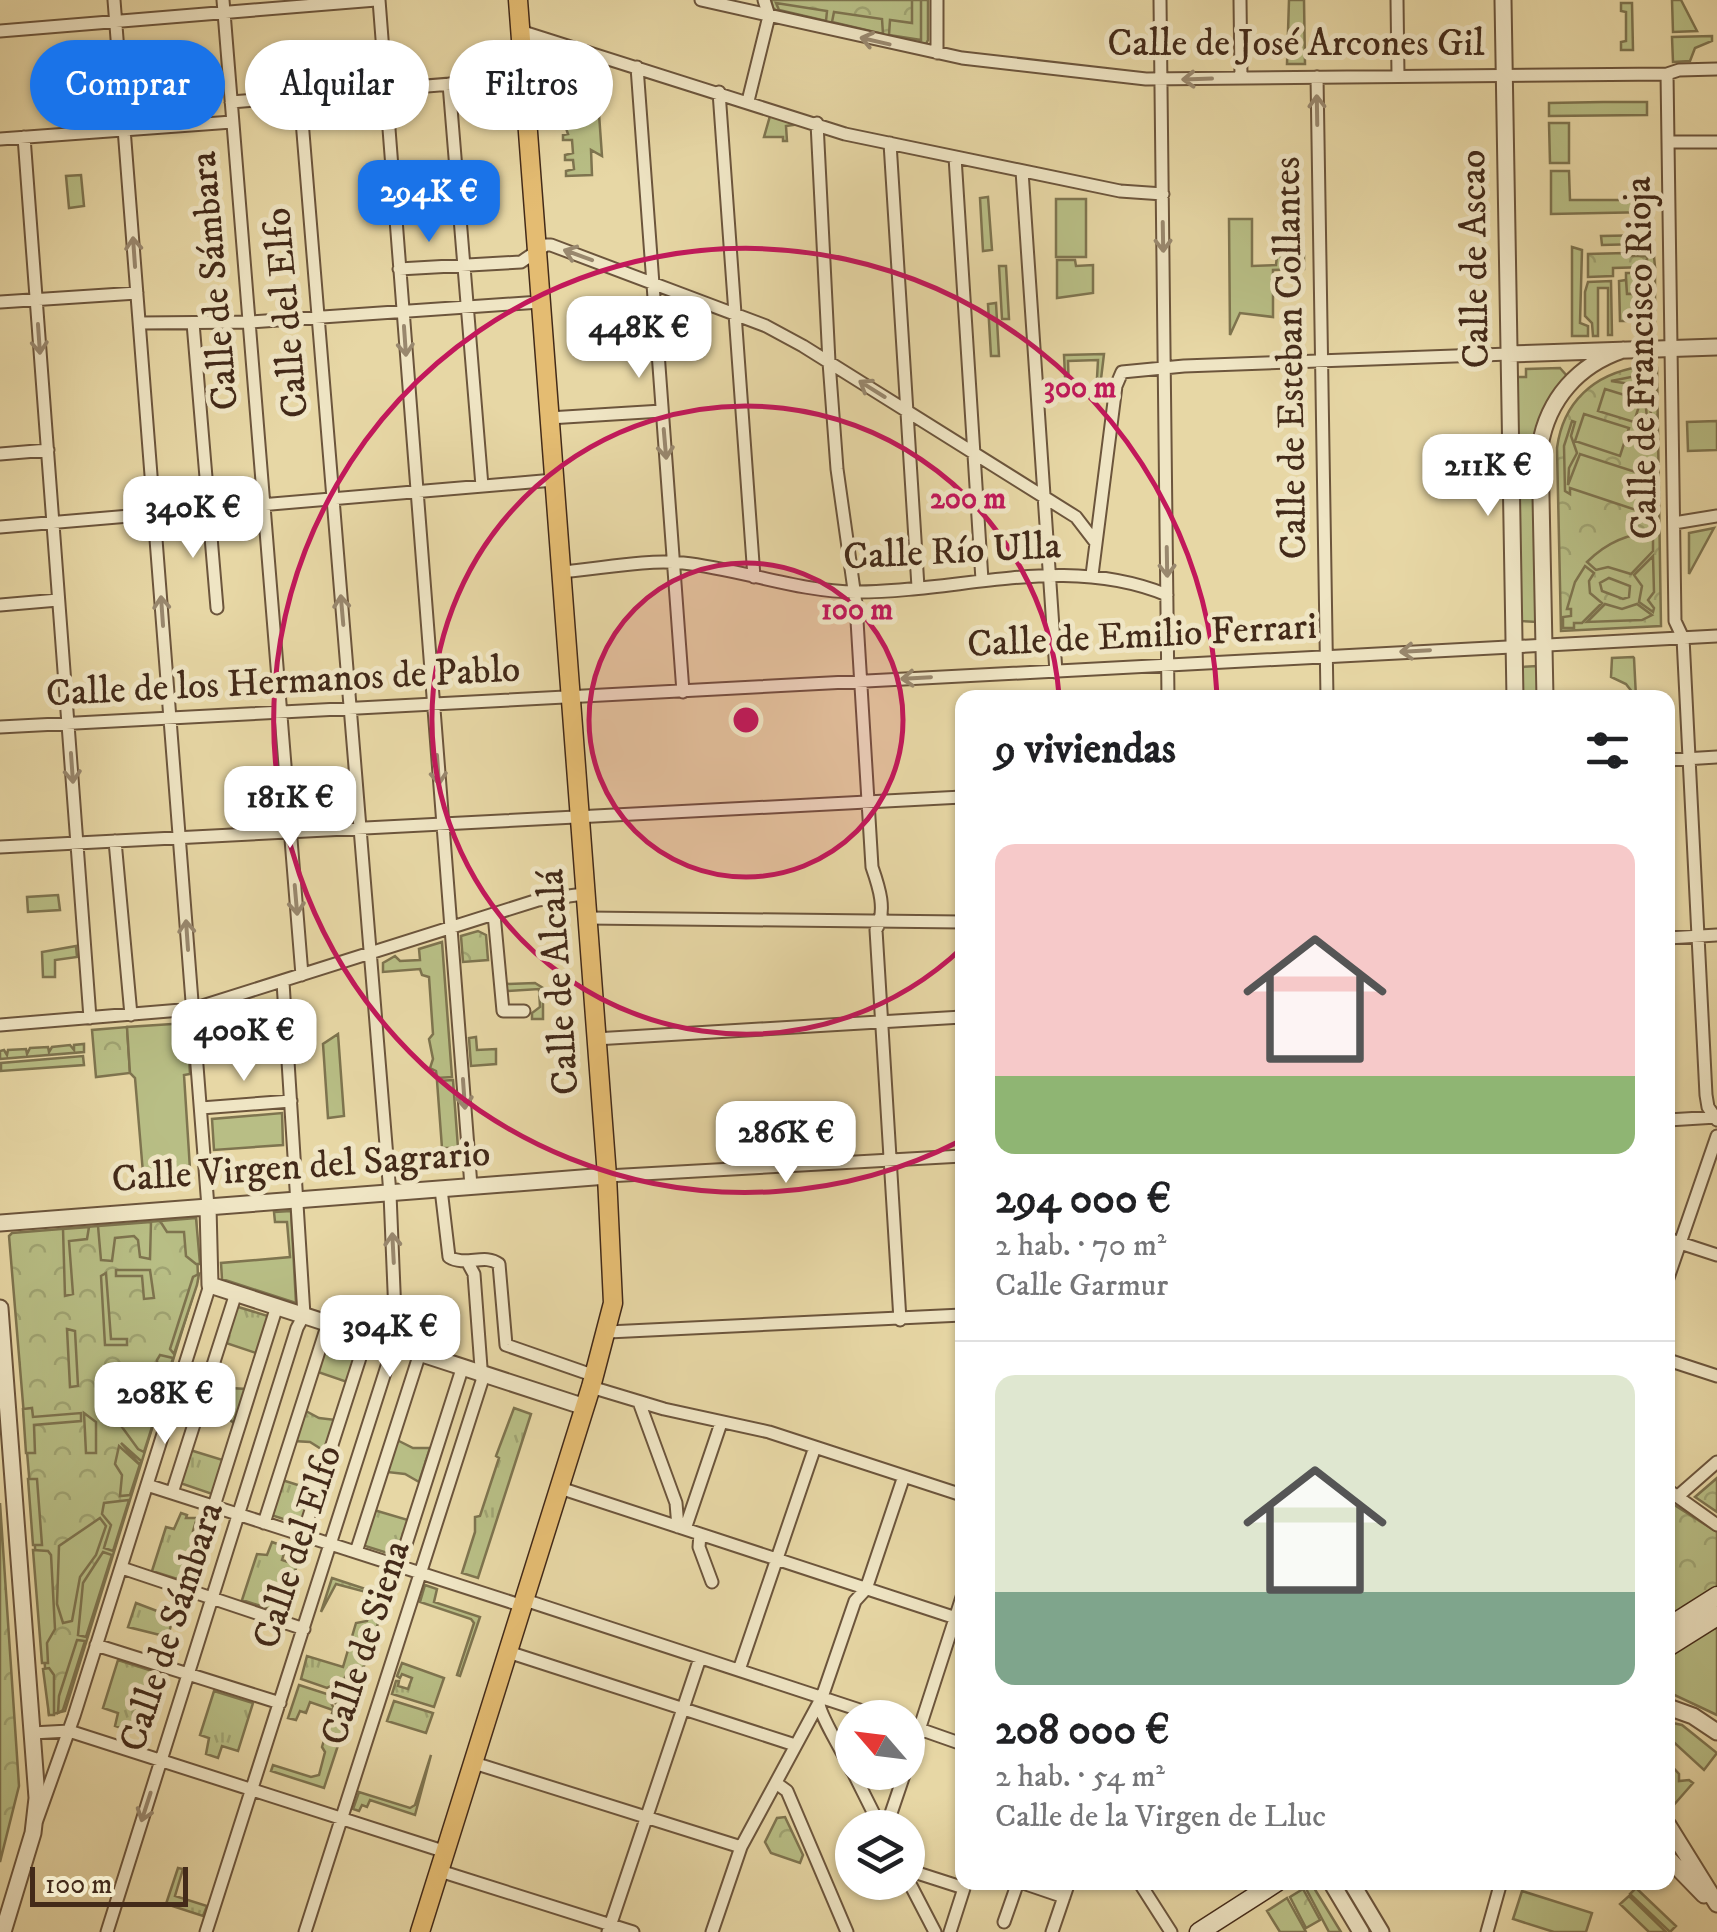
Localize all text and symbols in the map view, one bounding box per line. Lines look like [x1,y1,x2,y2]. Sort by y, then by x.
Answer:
street label: Calle de José Arcones Gil [1107,20,1485,68]
one-way arrow [860,31,892,49]
chip: Comprar [30,40,225,130]
chip: Alquilar [245,40,429,130]
chip: Filtros [449,40,613,130]
one-way arrow [1182,69,1214,88]
one-way arrow [1308,95,1326,128]
street label: Calle de Ascao [1449,149,1501,369]
street label: Calle de Sámbara [180,150,250,412]
street label: Calle de Esteban Collantes [1263,156,1319,560]
pin: 294K € [348,160,510,245]
text: 294K € [380,172,478,212]
street label: Calle de Francisco Rioja [1615,176,1669,540]
street label: Calle del Elfo [254,206,320,420]
one-way arrow [1154,221,1173,253]
one-way arrow [124,236,143,268]
one-way arrow [564,245,595,263]
pin: 448K € [558,296,720,381]
text: 448K € [589,308,689,348]
one-way arrow [30,323,49,355]
one-way arrow [396,325,415,357]
text: 300 m [1044,370,1117,407]
one-way arrow [859,379,887,400]
one-way arrow [656,427,675,459]
pin: 211K € [1407,434,1569,519]
text: 211K € [1444,446,1532,486]
pin: 340K € [112,476,274,561]
text: 200 m [930,481,1006,518]
text: 340K € [145,488,241,528]
street label: Calle Río Ulla [842,522,1062,582]
one-way arrow [1158,546,1176,578]
text: 100 m [821,592,894,629]
one-way arrow [333,594,352,626]
one-way arrow [152,595,171,627]
street label: Calle de Emilio Ferrari [966,603,1318,669]
one-way arrow [1400,642,1432,661]
street label: Calle de los Hermanos de Pablo [45,646,521,718]
one-way arrow [901,669,933,688]
centre of rings [728,702,764,738]
icon: filters [1580,723,1635,778]
text: 9 viviendas [995,724,1176,776]
one-way arrow [63,751,82,784]
one-way arrow [429,754,448,786]
pin: 181K € [209,766,371,851]
text: 181K € [246,778,334,818]
street label: Calle de Alcalá [527,867,591,1097]
one-way arrow [286,883,305,915]
icon: home [1225,909,1405,1089]
one-way arrow [178,919,197,951]
pin: 400K € [163,999,325,1084]
text: 400K € [194,1011,294,1051]
one-way arrow [454,1078,473,1110]
pin: 286K € [705,1101,867,1186]
text: 286K € [738,1113,834,1153]
street label: Calle Virgen del Sagrario [110,1130,492,1204]
text: 294 000 € [995,1174,1171,1226]
text: 2 hab. · 70 m² [995,1226,1166,1266]
one-way arrow [383,1232,402,1264]
text: Calle Garmur [995,1266,1168,1306]
pin: 304K € [309,1295,471,1380]
text: 304K € [342,1307,438,1347]
pin: 208K € [84,1362,246,1447]
text: 208K € [116,1374,214,1414]
street label: Calle del Elfo [243,1439,353,1655]
icon: home [1225,1440,1405,1620]
street label: Calle de Sámbara [109,1496,235,1758]
street label: Calle de Siena [310,1535,422,1751]
north arrow [835,1700,925,1790]
map controls [835,1700,925,1900]
text: 208 000 € [995,1705,1170,1757]
text: 2 hab. · 54 m² [995,1757,1165,1797]
one-way arrow [136,1791,154,1823]
text: Calle de la Virgen de Lluc [995,1797,1326,1837]
button: layers [835,1810,925,1900]
scale bar [30,1862,188,1906]
text: 100 m [45,1867,112,1902]

